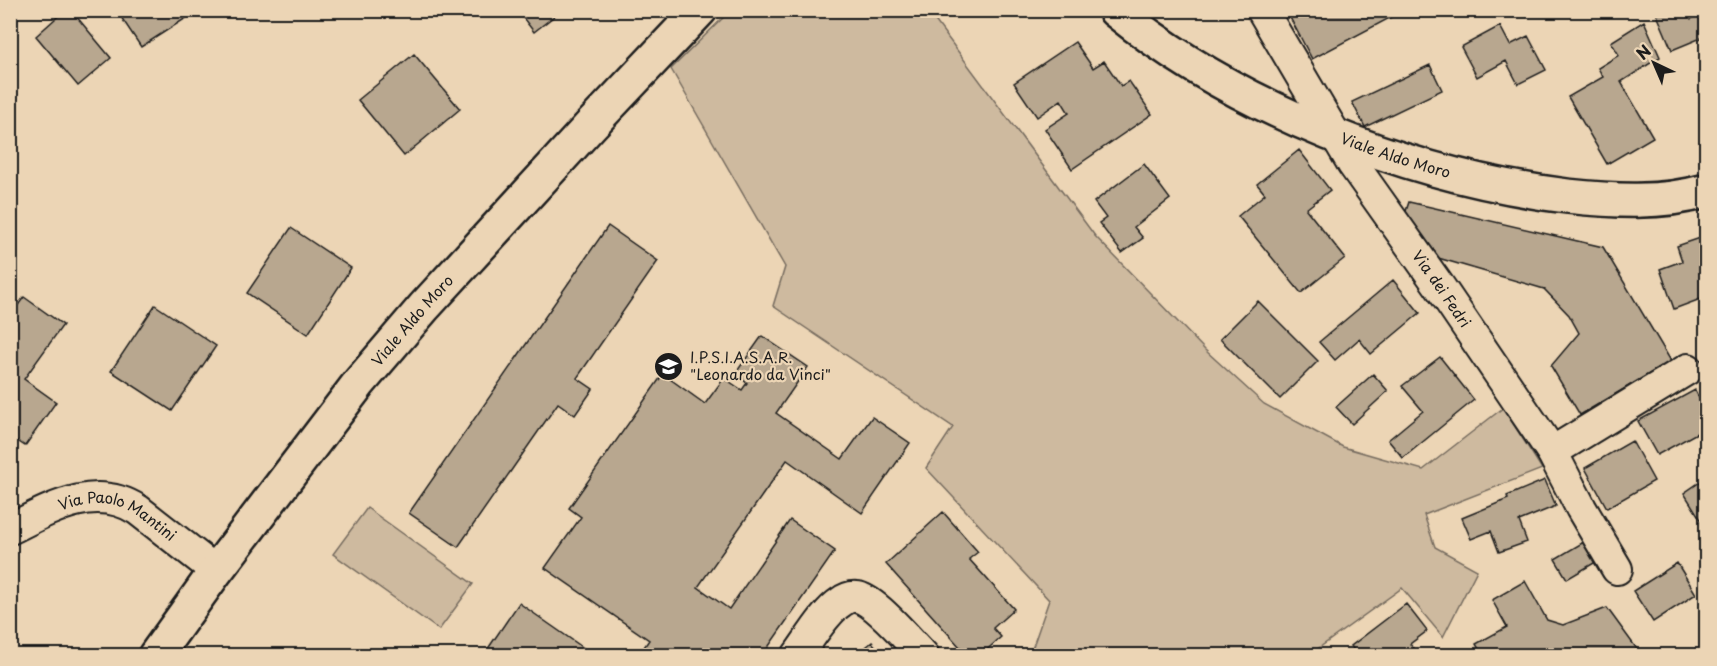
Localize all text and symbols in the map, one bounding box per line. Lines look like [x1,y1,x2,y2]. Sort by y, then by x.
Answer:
north arrow [1624,33,1684,93]
text: N [1630,38,1656,65]
street label: Viale Aldo Moro [1337,126,1453,183]
street label: Via dei Fedri [1407,245,1477,332]
street label: Viale Aldo Moro [365,269,458,371]
place label: I.P.S.I.A.S.A.R. "Leonardo da Vinci" [690,345,831,385]
school or university icon: I.P.S.I.A.S.A.R. "Leonardo da Vinci" [653,351,685,383]
street label: Via Paolo Mantini [55,485,182,546]

